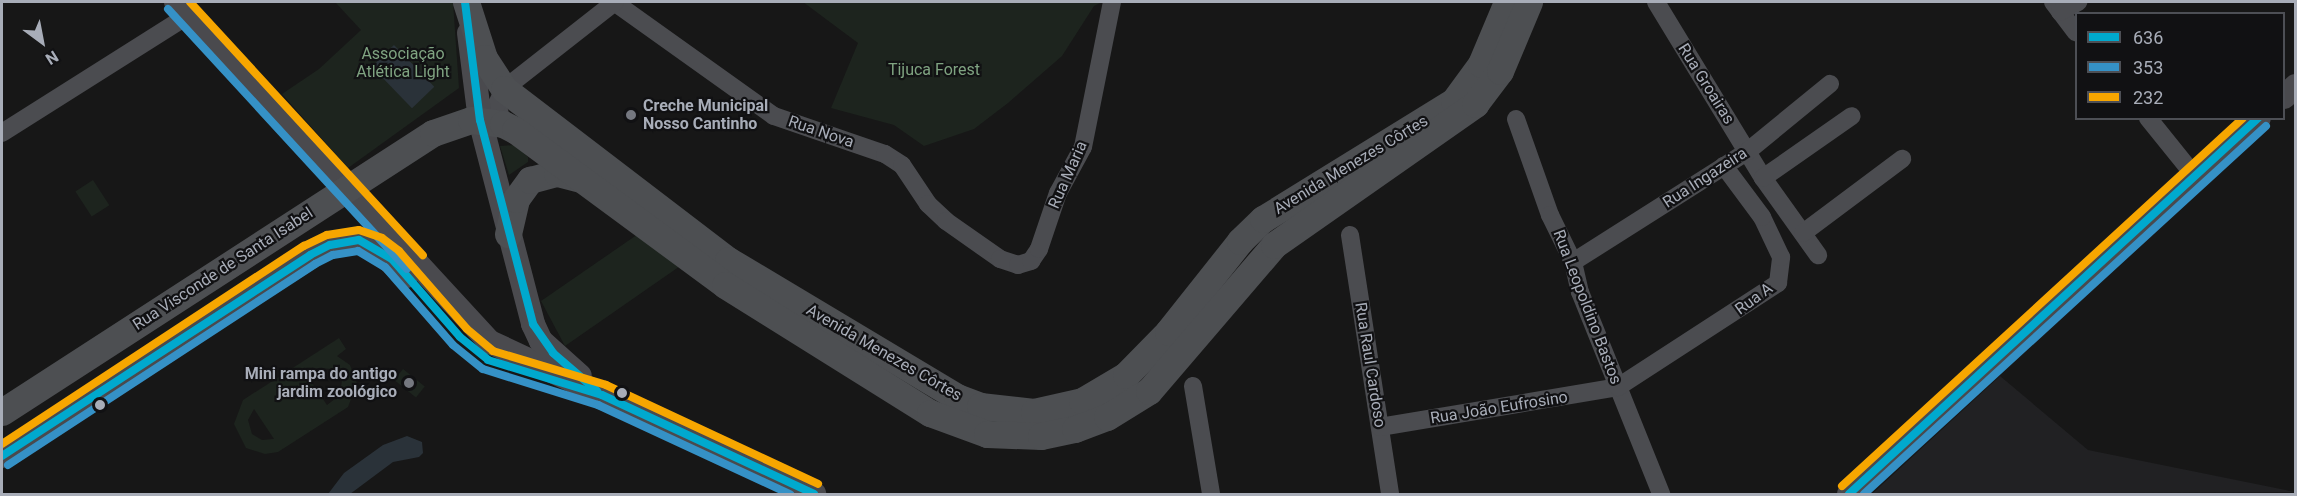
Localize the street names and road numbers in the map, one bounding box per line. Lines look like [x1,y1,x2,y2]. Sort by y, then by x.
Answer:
street label: Rua Groairas [1674,40,1738,128]
street label: Avenida Menezes Côrtes [1271,111,1431,219]
street label: Rua Nova [786,112,856,152]
street label: Rua Maria [1045,138,1091,212]
street label: Rua Ingazeira [1659,144,1751,212]
street label: Rua Visconde de Santa Isabel [129,204,317,334]
street label: Rua Leopoldino Bastos [1549,227,1625,387]
street label: Rua A [1731,279,1777,319]
street label: Avenida Menezes Côrtes [803,301,965,405]
street label: Rua Raul Cardoso [1351,301,1389,429]
street label: Rua João Eufrosino [1429,388,1569,428]

